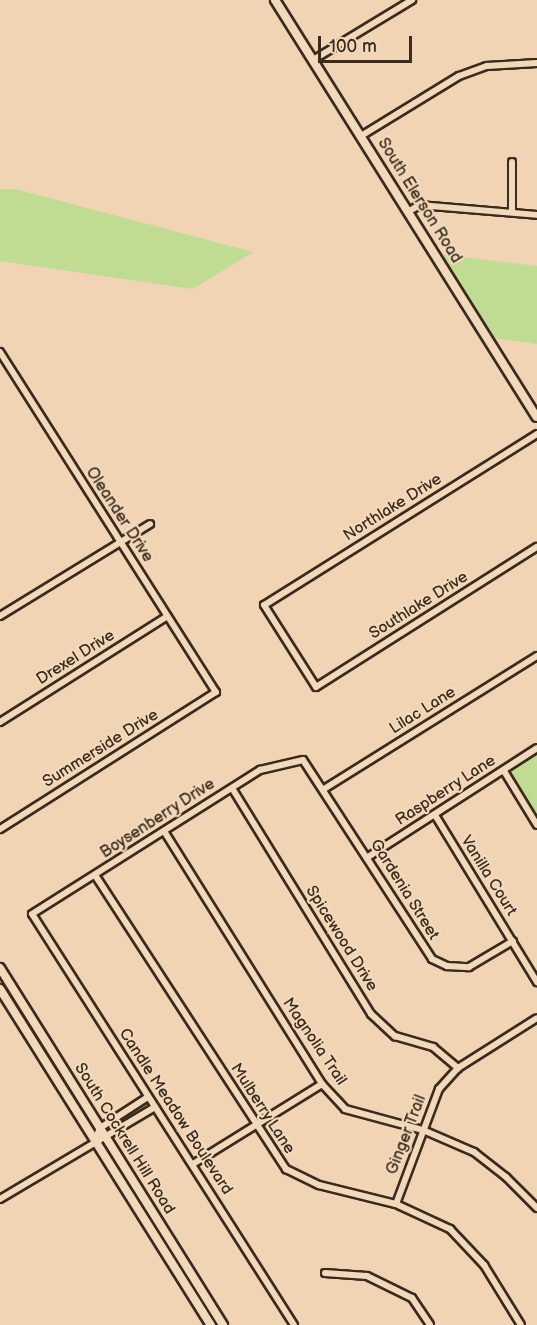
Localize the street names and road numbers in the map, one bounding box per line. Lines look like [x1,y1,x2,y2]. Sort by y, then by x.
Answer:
street label: South Elerson Road [373,135,465,267]
street label: Oleander Drive [81,464,157,566]
street label: Northlake Drive [340,470,446,546]
street label: Southlake Drive [366,568,472,644]
street label: Drexel Drive [33,626,119,690]
street label: Lilac Lane [386,683,460,739]
street label: Summerside Drive [40,706,162,792]
street label: Raspberry Lane [392,751,500,831]
street label: Boysenberry Drive [97,775,219,863]
street label: Vanilla Court [456,832,520,920]
street label: Gardenia Street [365,836,443,944]
street label: Spicewood Drive [301,883,381,995]
street label: Magnolia Trail [278,995,350,1089]
street label: Candle Meadow Boulevard [114,1025,236,1199]
street label: South Cockrell Hill Road [70,1060,178,1218]
street label: Mulberry Lane [225,1060,299,1158]
street label: Ginger Trail [383,1092,431,1178]

